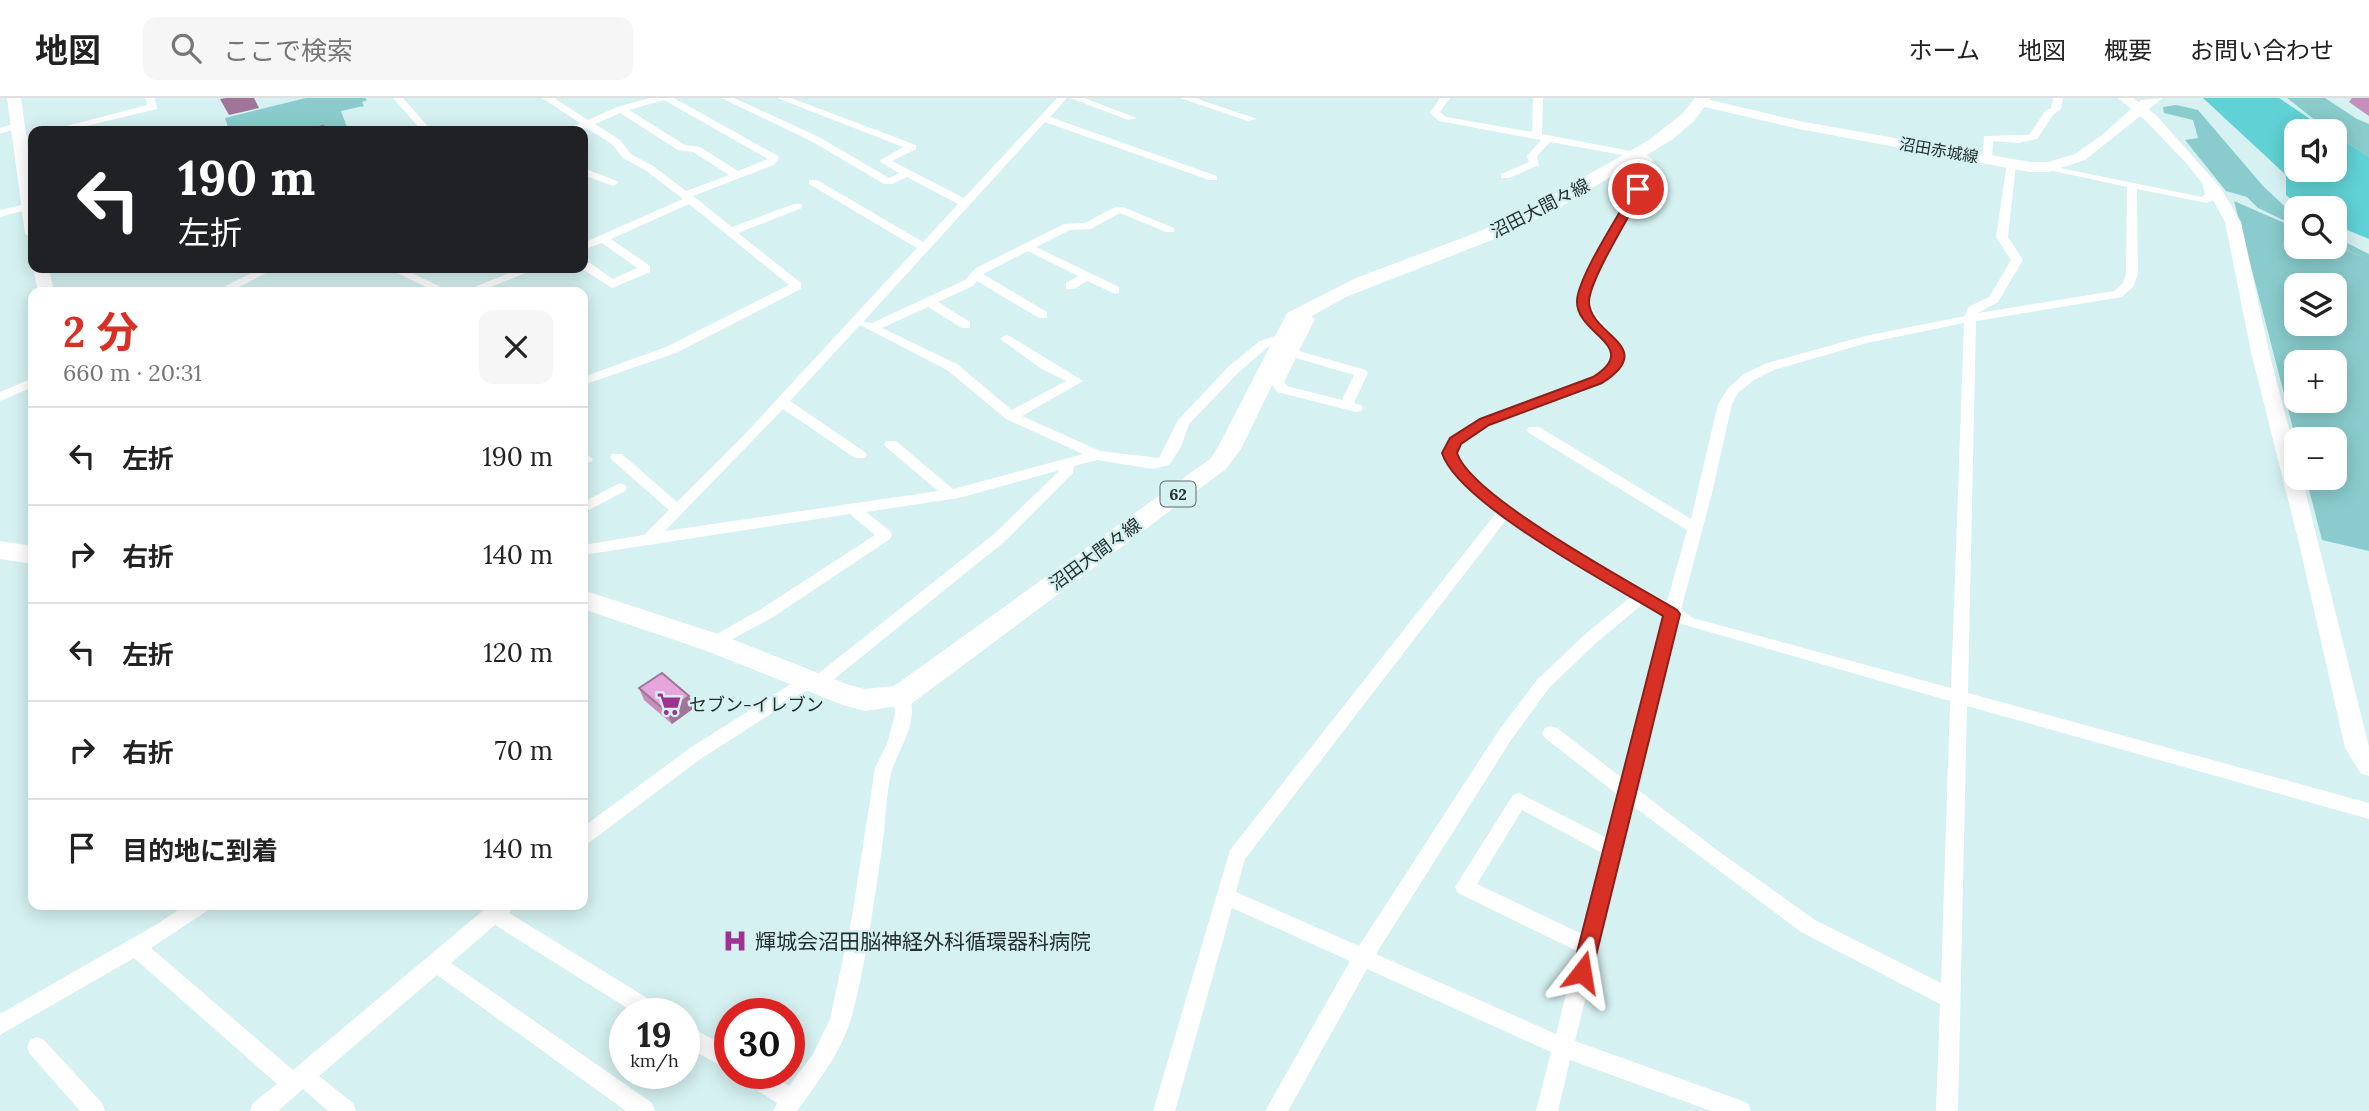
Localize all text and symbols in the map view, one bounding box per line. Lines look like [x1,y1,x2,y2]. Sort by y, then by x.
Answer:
search box [143,17,633,80]
text: 地図 [35,29,101,71]
icon: search [167,29,205,67]
text: ここで検索 [223,34,353,67]
text: ホーム [1909,35,1980,66]
text: 地図 [2018,35,2066,66]
text: 概要 [2104,35,2152,66]
text: お問い合わせ [2190,35,2334,66]
map controls [2284,119,2347,490]
button: sound [2284,119,2347,182]
street label: 沼田赤城線 [1898,133,1980,167]
text: 190 m [178,146,315,208]
icon: left [63,154,154,245]
pin [1608,159,1668,219]
icon: arrive [1619,170,1657,208]
street label: 沼田大間々線 [1487,173,1593,243]
button: search [2284,196,2347,259]
text: 左折 [178,212,242,253]
button: layers [2284,273,2347,336]
text: 2 分 [63,305,138,359]
button: close [479,310,553,384]
button: + [2284,350,2347,413]
text: 660 m · 20:31 [63,358,202,387]
button: − [2284,427,2347,490]
icon: left [63,437,101,475]
text: 190 m [482,440,553,473]
text: 左折 [122,442,174,475]
road number: 62 [1160,482,1196,506]
street label: 沼田大間々線 [1045,513,1145,595]
icon: right [63,535,101,573]
text: 140 m [483,538,553,571]
text: 右折 [122,540,174,573]
icon: left [63,633,101,671]
text: 120 m [483,636,553,669]
text: 左折 [122,638,174,671]
supermarket icon: セブン-イレブン [655,690,683,718]
place label: セブン-イレブン [689,693,824,716]
icon: right [63,731,101,769]
text: 70 m [495,734,553,767]
text: 右折 [122,736,174,769]
icon: arrive [63,829,101,867]
text: 140 m [483,832,553,865]
text: 目的地に到着 [122,834,278,867]
hospital icon: 輝城会沼田脳神経外科循環器科病院 [721,927,749,955]
place label: 輝城会沼田脳神経外科循環器科病院 [755,928,1091,955]
position arrow [1545,935,1619,1009]
speed limit sign: 30 [714,998,805,1089]
text: 19 [637,1012,672,1057]
text: km/h [630,1049,679,1072]

